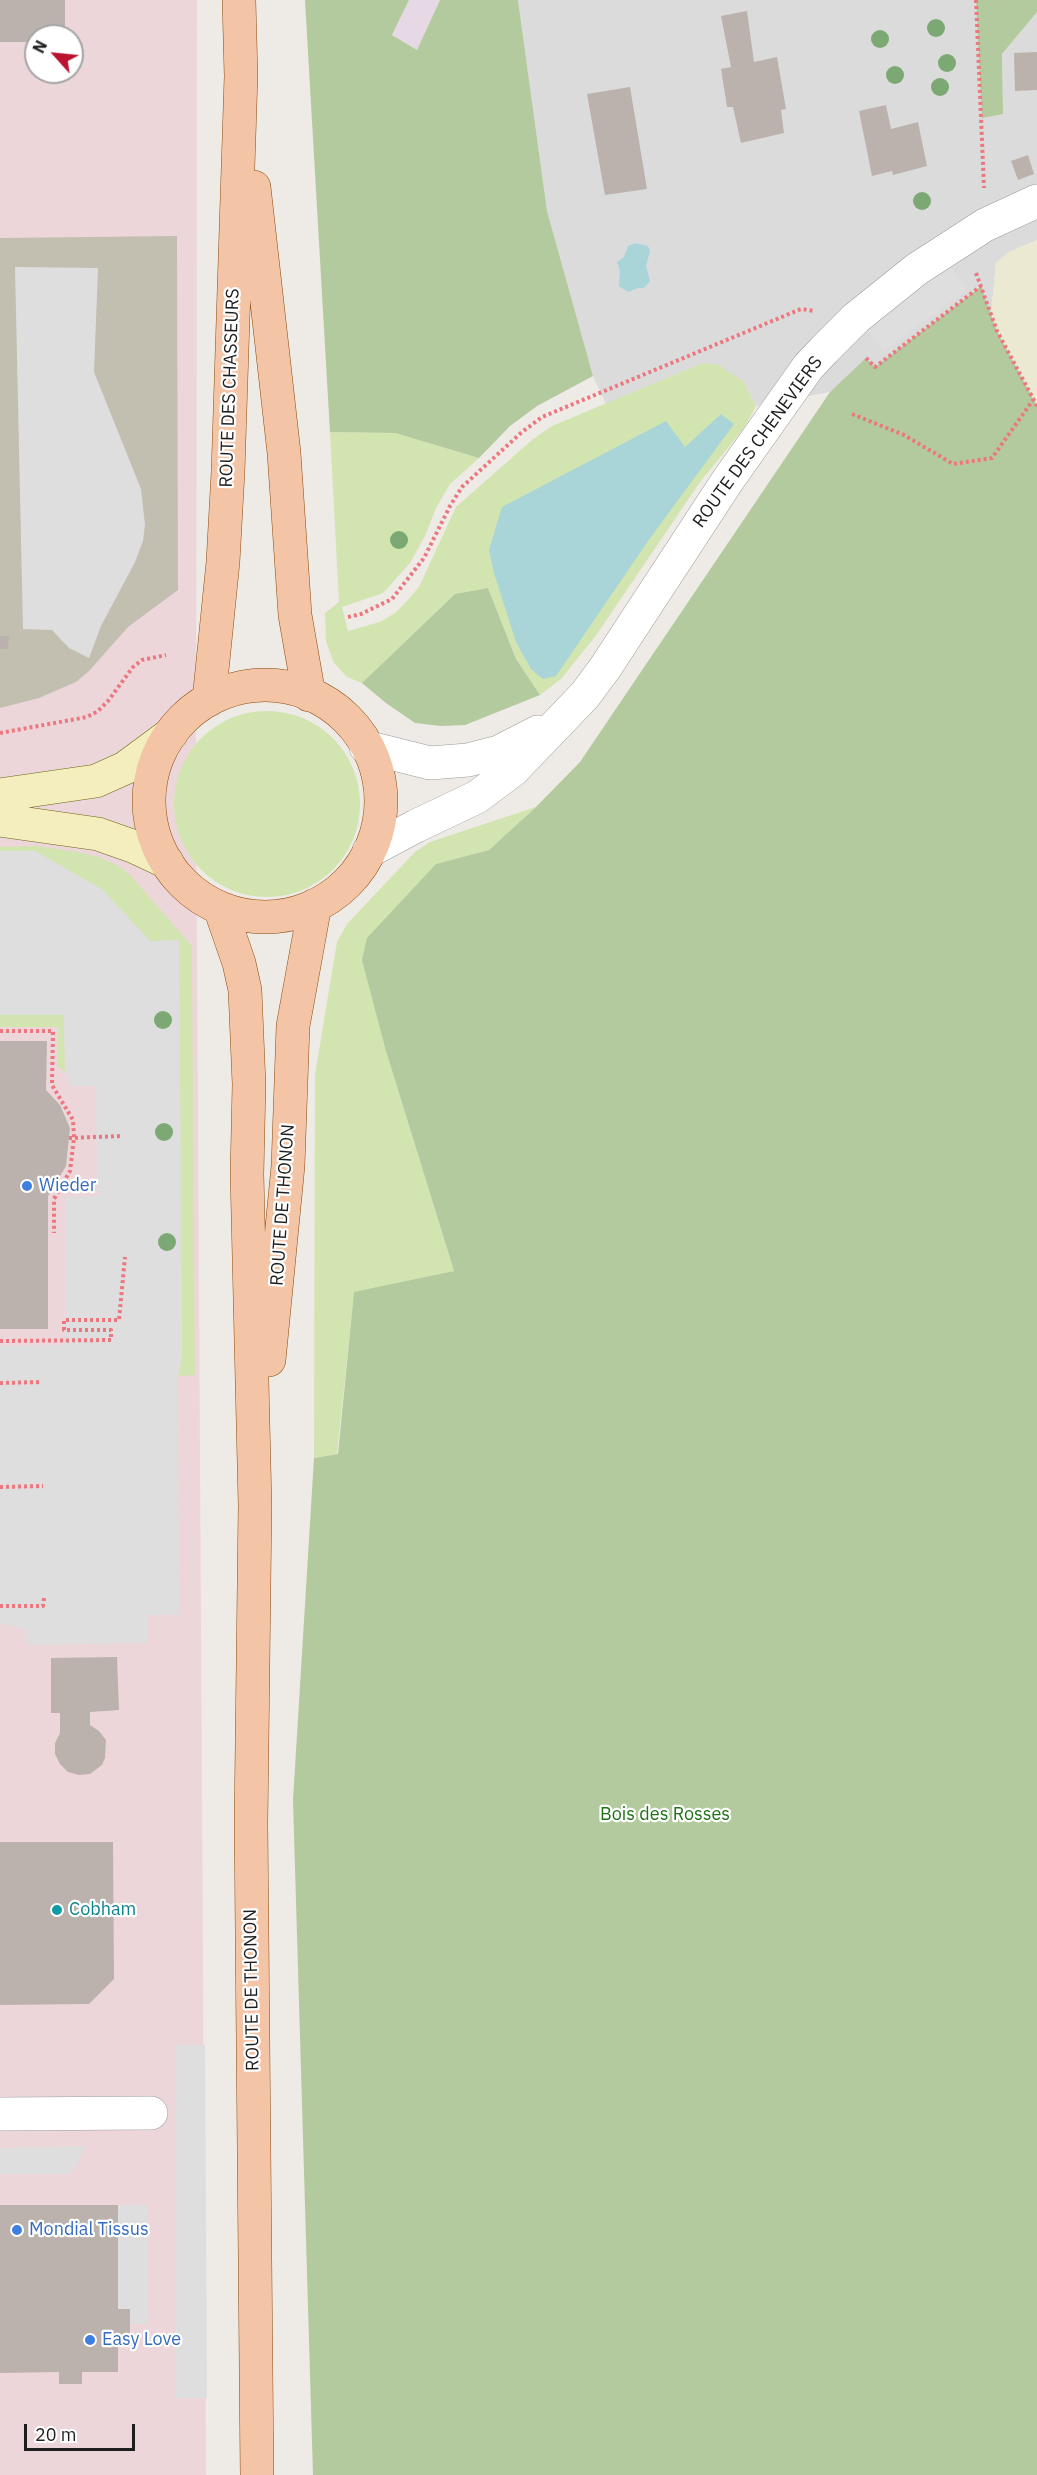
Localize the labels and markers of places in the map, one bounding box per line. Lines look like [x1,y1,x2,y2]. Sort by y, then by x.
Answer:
place label: Wieder [39,1175,96,1197]
marker: Wieder [20,1179,34,1193]
place label: Cobham [69,1899,136,1921]
marker: Cobham [50,1903,64,1917]
place label: Mondial Tissus [29,2219,149,2241]
marker: Mondial Tissus [10,2223,24,2237]
place label: Easy Love [102,2329,181,2351]
marker: Easy Love [83,2333,97,2347]

